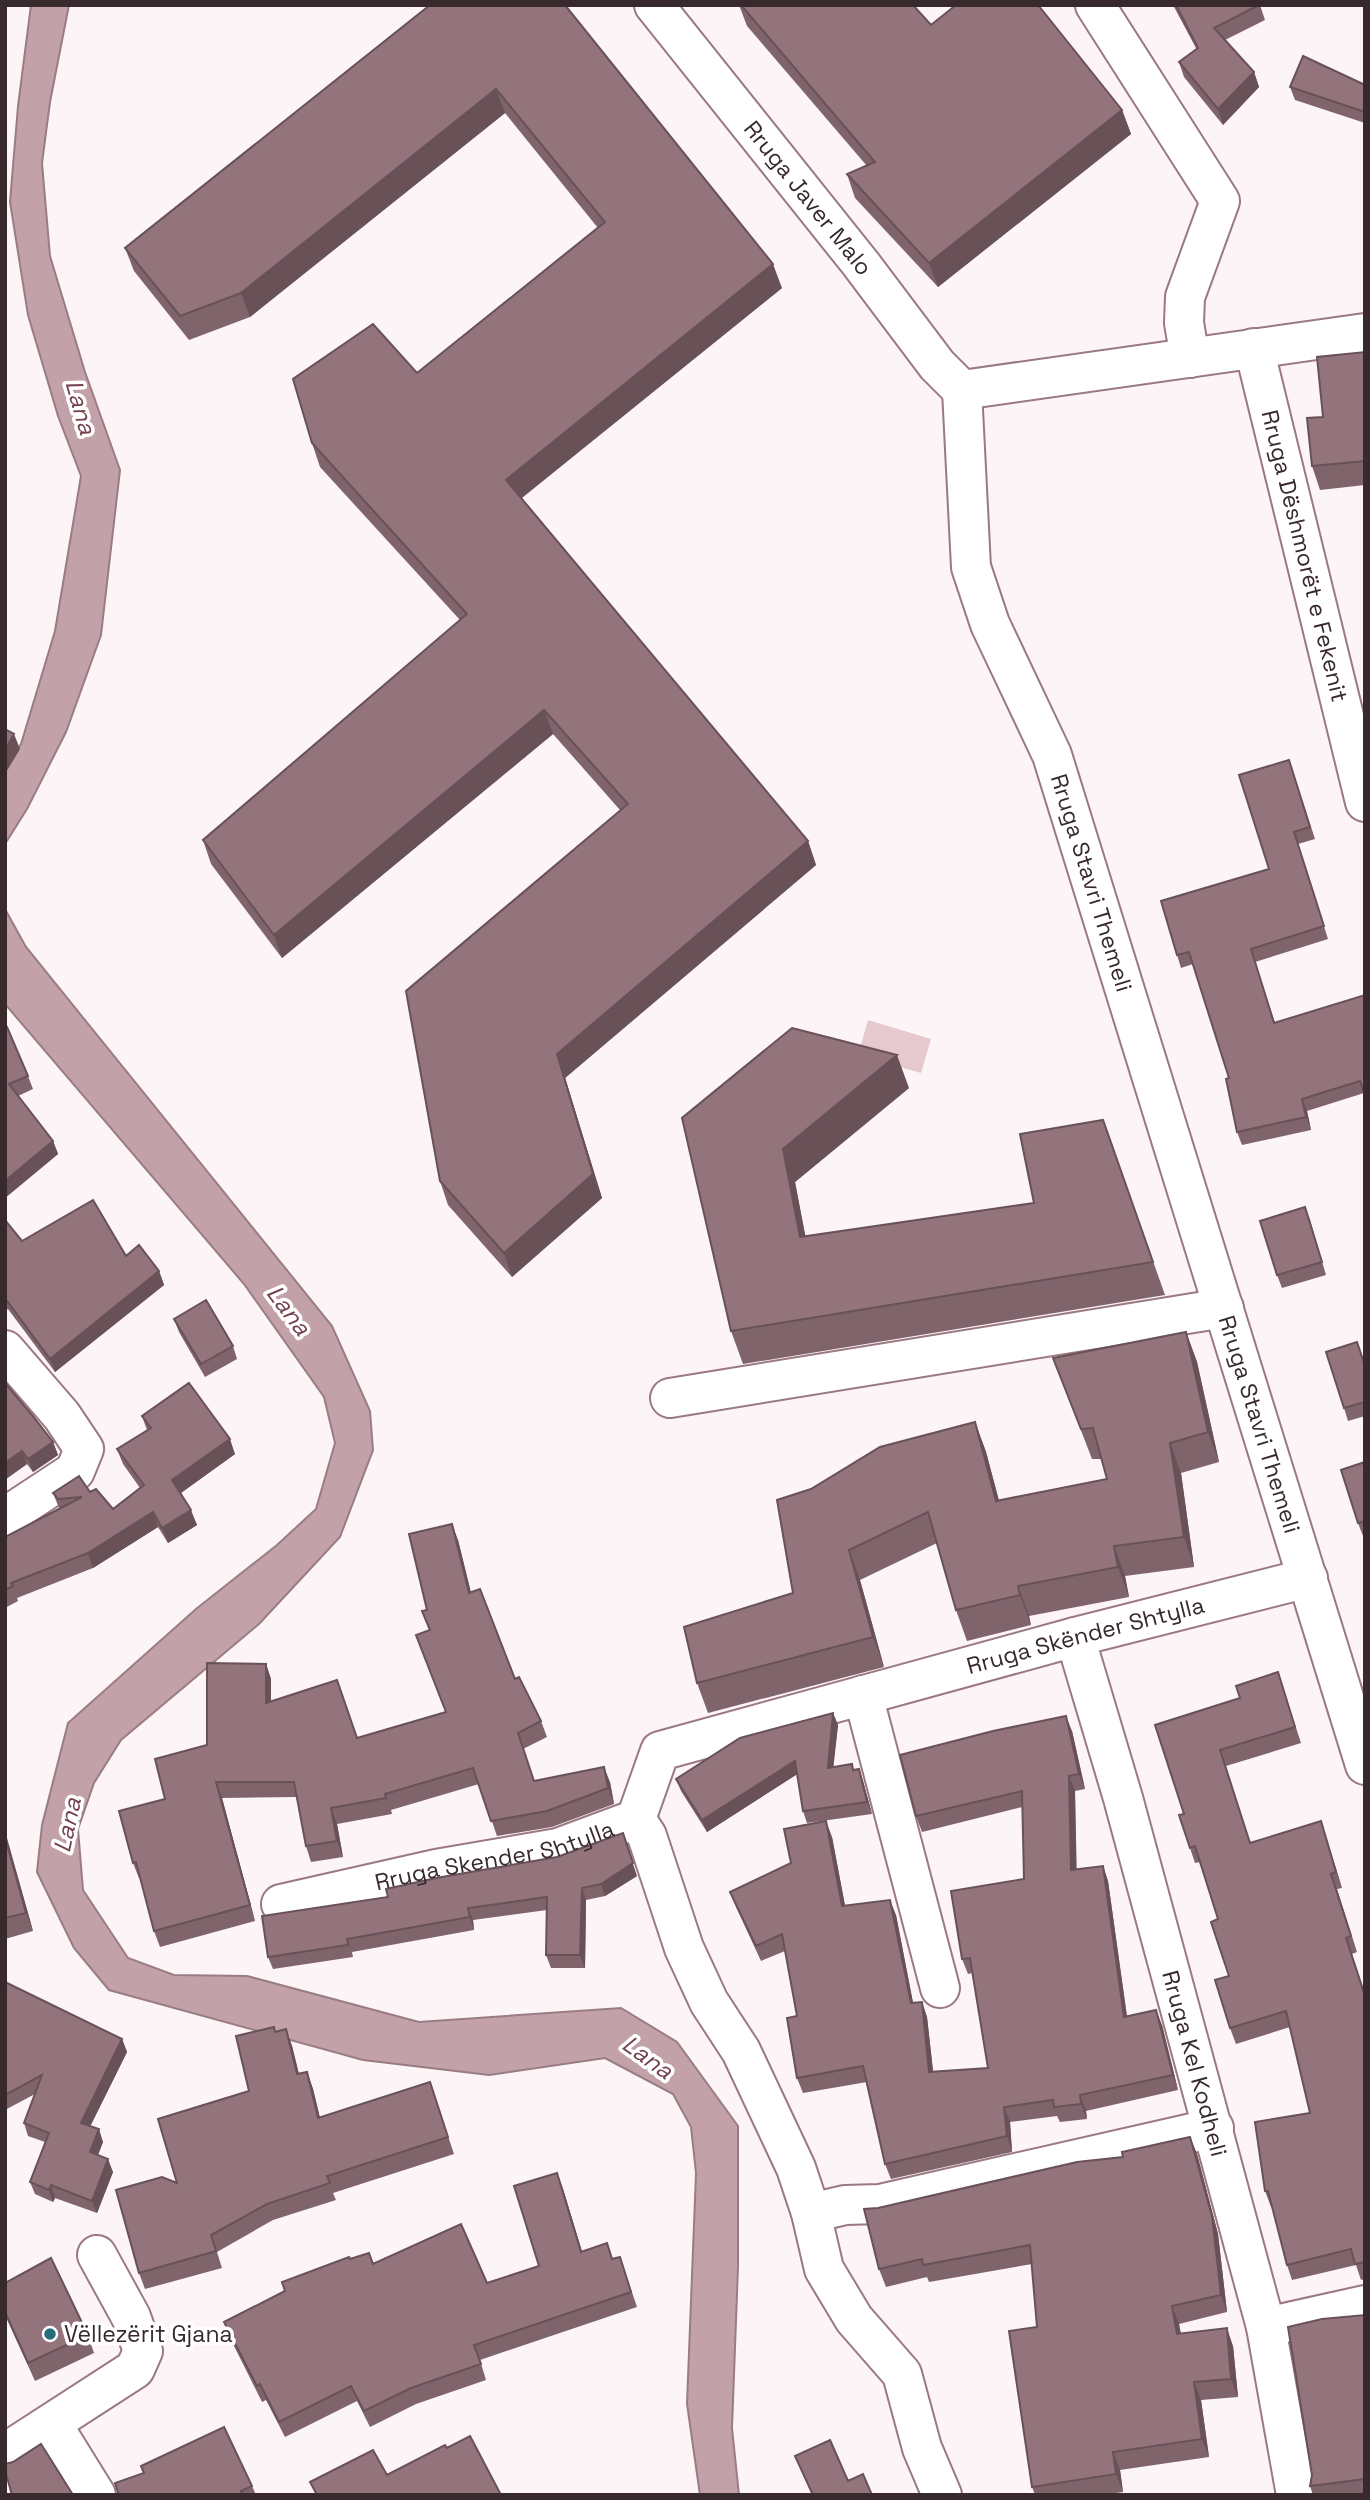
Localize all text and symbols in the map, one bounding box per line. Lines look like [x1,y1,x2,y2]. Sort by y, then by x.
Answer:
street label: Rruga Javer Malo [737,114,879,281]
water label: Lana [58,376,104,438]
street label: Rruga Dëshmorët e Fekenit [1255,407,1355,705]
street label: Rruga Stavri Themeli [1044,770,1139,995]
water label: Lana [260,1279,318,1342]
street label: Rruga Stavri Themeli [1212,1312,1307,1537]
street label: Rruga Skënder Shtylla [963,1590,1208,1681]
water label: Lana [46,1794,88,1855]
street label: Rruga Skender Shtylla [372,1813,618,1897]
street label: Rruga Kel Kodheli [1155,1967,1234,2160]
water label: Lana [616,2028,680,2086]
place label: Vëllezërit Gjana [64,2319,233,2349]
marker: Vëllezërit Gjana [42,2326,58,2342]

